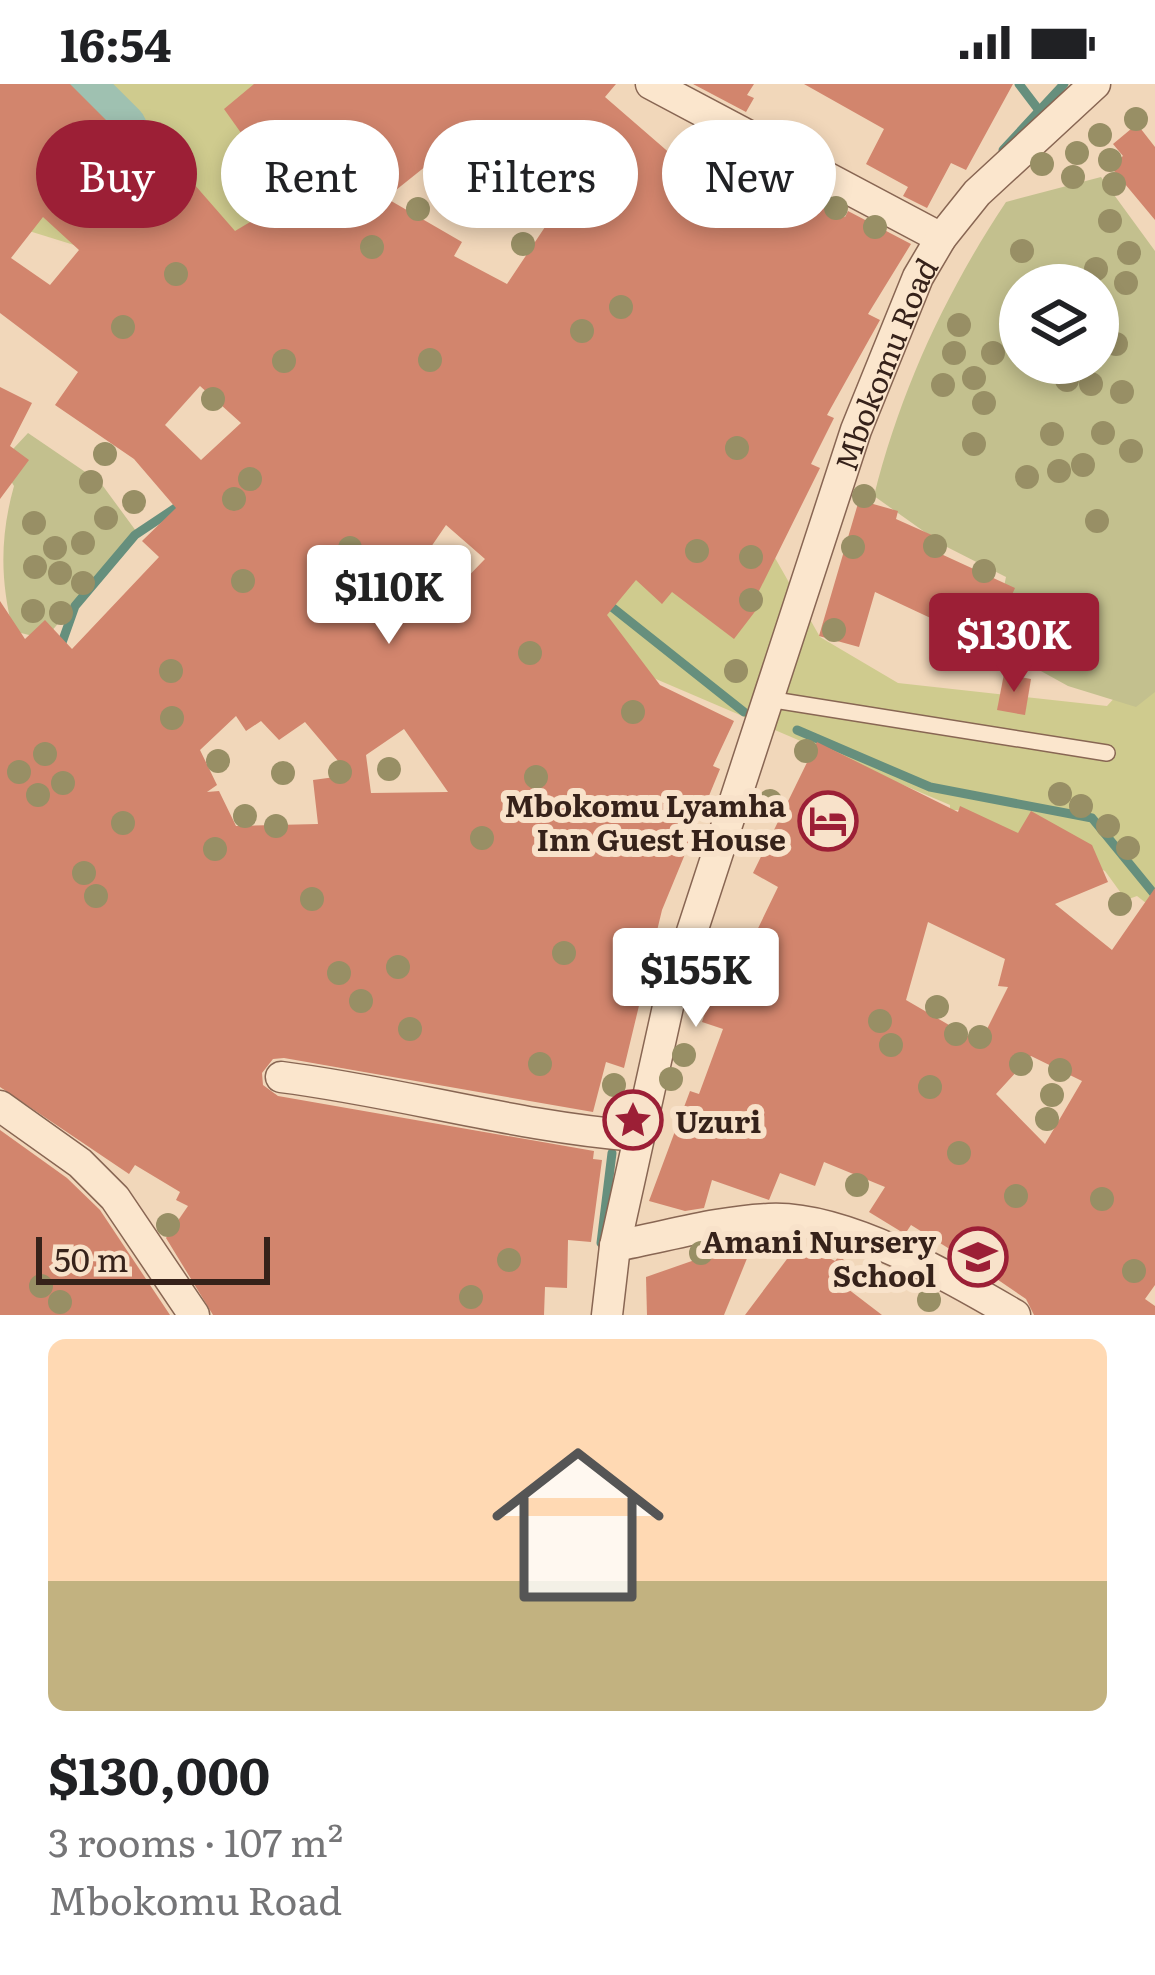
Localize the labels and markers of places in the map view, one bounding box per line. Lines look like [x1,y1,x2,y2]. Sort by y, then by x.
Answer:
pin: $110K [305,545,473,647]
pin: $130K [930,593,1098,695]
place label: Mbokomu Lyamha Inn Guest House [505,782,787,860]
hotel icon: Mbokomu Lyamha Inn Guest House [797,790,859,852]
pin: $155K [612,928,780,1030]
place icon: Uzuri [602,1089,664,1151]
place label: Uzuri [675,1098,761,1142]
place label: Amani Nursery School [702,1218,937,1296]
school or university icon: Amani Nursery School [947,1226,1009,1288]

